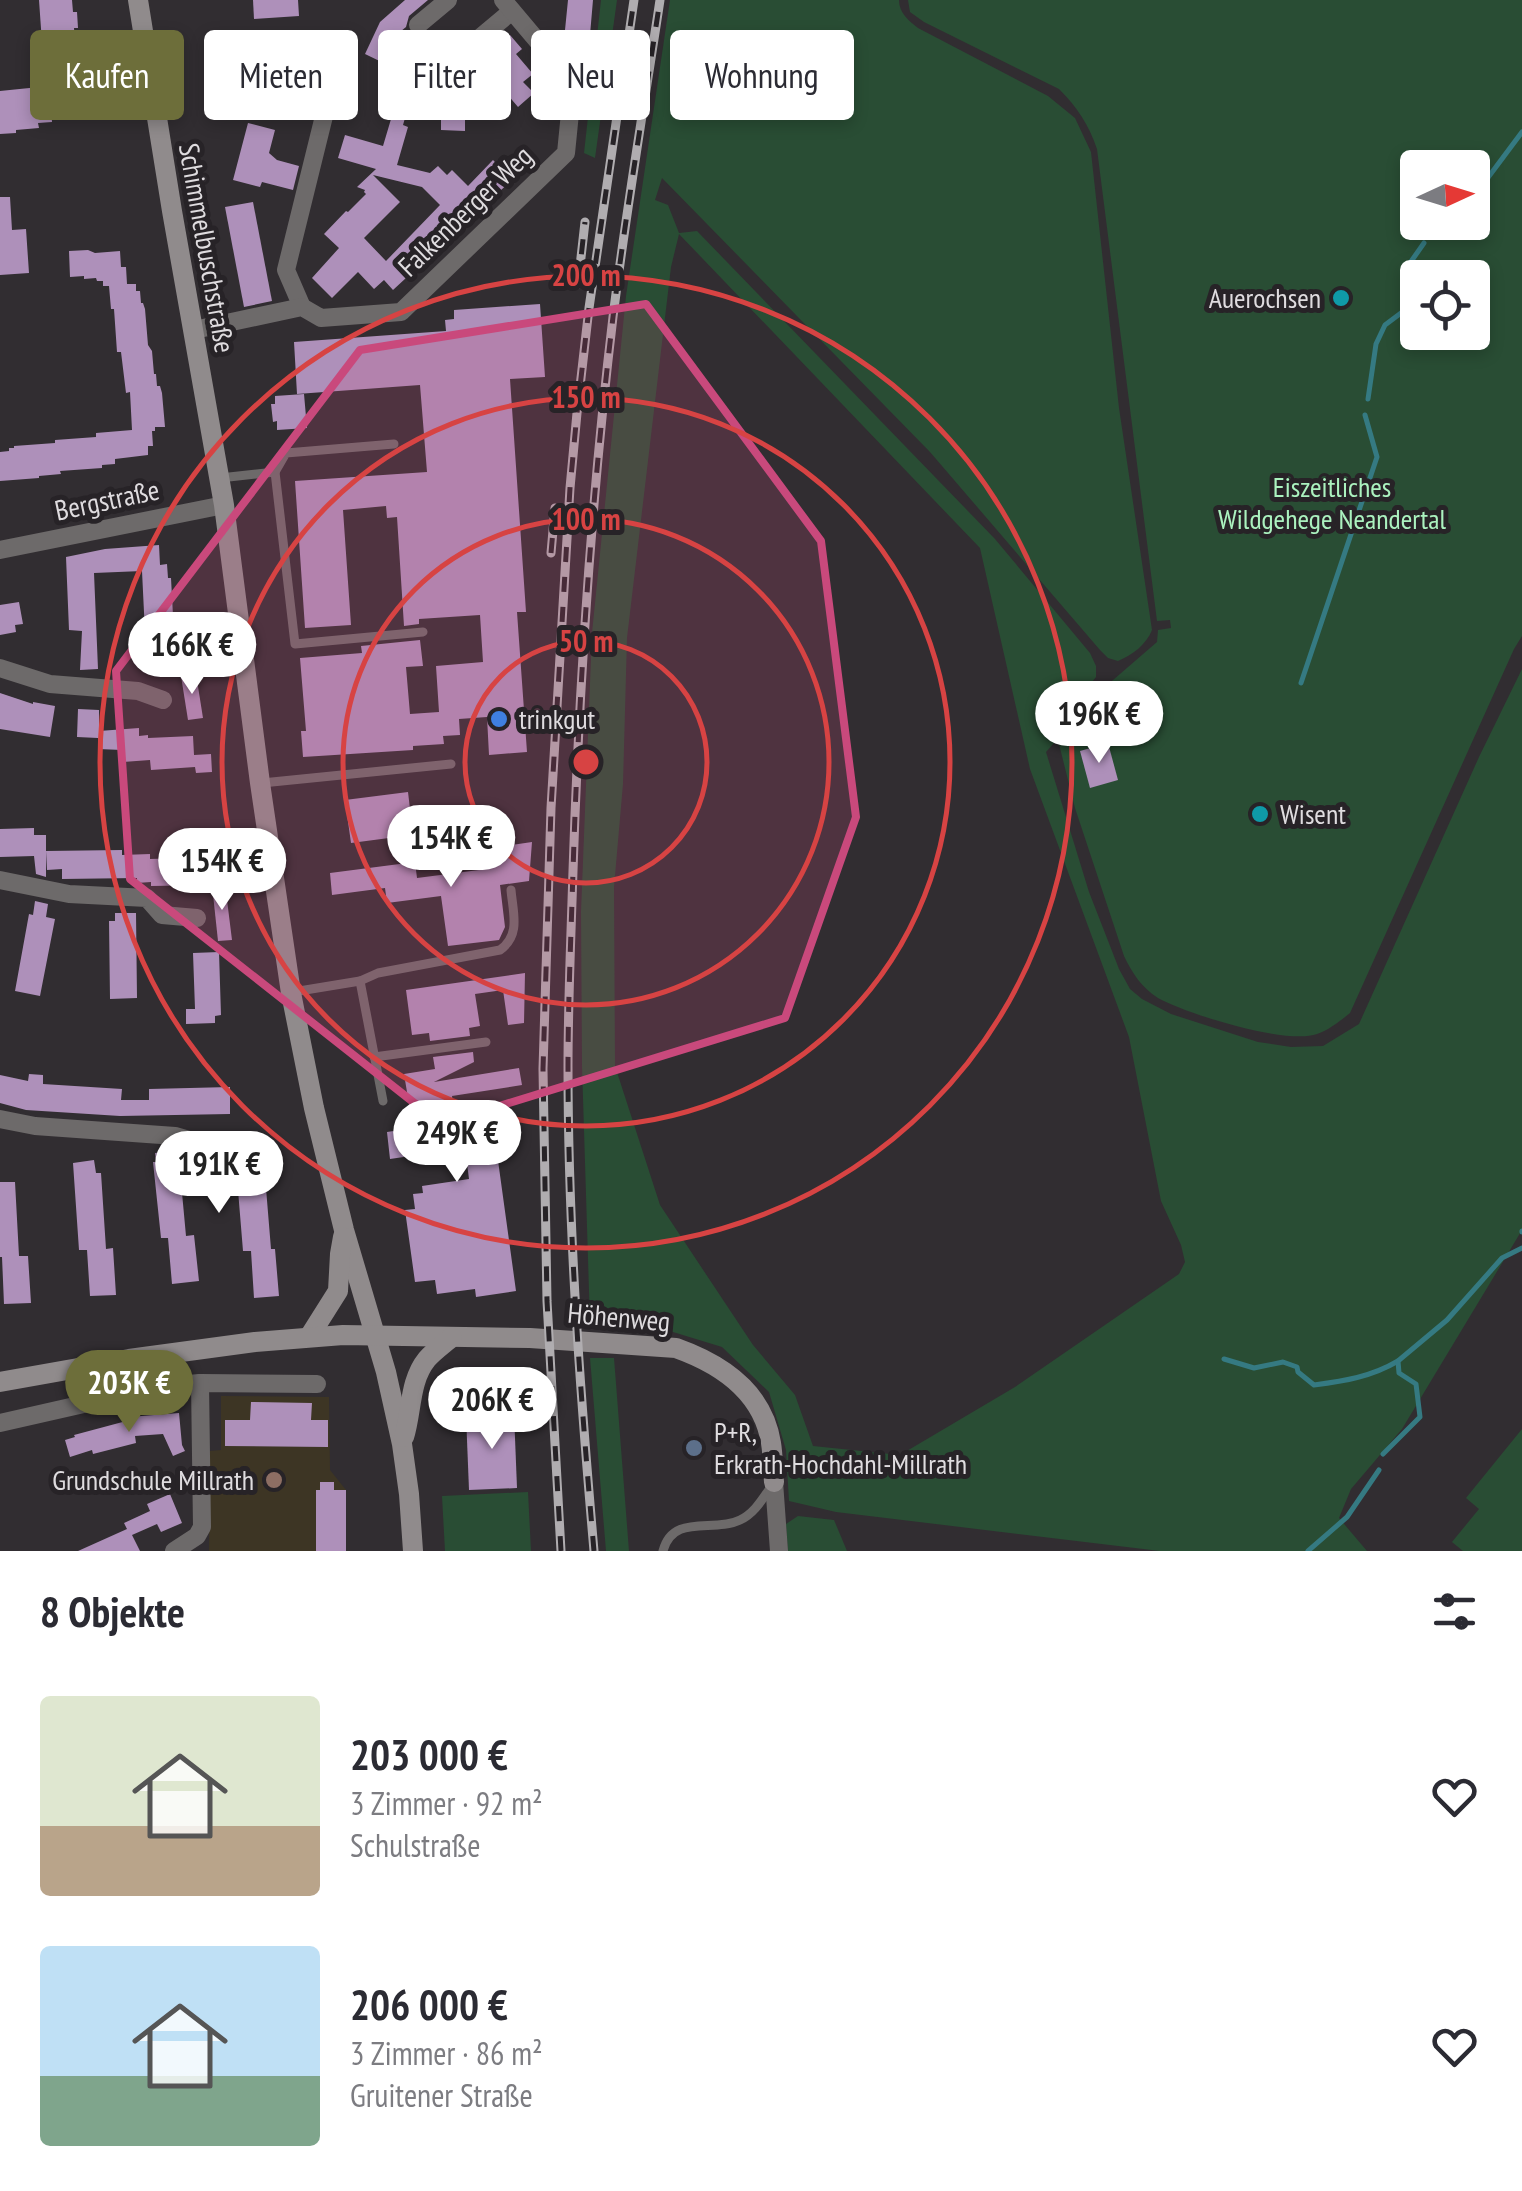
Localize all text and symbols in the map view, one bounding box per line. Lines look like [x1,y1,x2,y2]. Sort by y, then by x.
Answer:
chip: Kaufen [30,30,184,120]
chip: Mieten [204,30,358,120]
chip: Filter [378,30,511,120]
chip: Neu [531,30,650,120]
chip: Wohnung [670,30,854,120]
street label: Falkenberger Weg [390,137,540,284]
street label: Schimmelbuschstraße [171,140,244,356]
north arrow [1400,150,1490,240]
map controls [1400,150,1490,350]
text: 200 m [551,255,621,294]
button: locate [1400,260,1490,350]
place label: Auerochsen [1209,279,1321,316]
marker: Auerochsen [1330,287,1352,309]
text: 150 m [551,377,621,416]
park label: Eiszeitliches Wildgehege Neandertal [1218,468,1446,537]
street label: Bergstraße [51,470,162,529]
text: 100 m [551,499,621,538]
pin: 166K € [111,612,273,697]
text: 50 m [559,621,613,660]
text: 166K € [150,623,234,665]
pin: 196K € [1018,681,1180,766]
text: 196K € [1057,692,1141,734]
place label: trinkgut [519,700,596,737]
marker: trinkgut [488,708,510,730]
centre of rings [568,744,604,780]
place label: Wisent [1280,795,1346,832]
marker: Wisent [1249,803,1271,825]
pin: 154K € [370,805,532,890]
text: 154K € [409,816,493,858]
pin: 154K € [141,828,303,913]
text: 154K € [180,839,264,881]
pin: 249K € [376,1100,538,1185]
text: 249K € [415,1111,499,1153]
pin: 191K € [138,1131,300,1216]
text: 191K € [177,1142,261,1184]
street label: Höhenweg [566,1294,672,1339]
pin: 203K € [48,1350,210,1435]
text: 203K € [87,1361,171,1403]
pin: 206K € [411,1367,573,1452]
text: 206K € [450,1378,534,1420]
place label: P+R, Erkrath-Hochdahl-Millrath [714,1413,967,1482]
marker: P+R, Erkrath-Hochdahl-Millrath [683,1437,705,1459]
place label: Grundschule Millrath [52,1461,254,1498]
marker: Grundschule Millrath [263,1469,285,1491]
text: 8 Objekte [40,1584,185,1639]
icon: filters [1427,1584,1482,1639]
text: 203 000 € [350,1727,508,1782]
icon: home [120,1736,240,1856]
icon: heart [1427,1769,1482,1824]
text: 3 Zimmer · 92 m² [350,1782,543,1824]
text: Schulstraße [350,1824,481,1866]
text: 206 000 € [350,1977,508,2032]
icon: home [120,1986,240,2106]
icon: heart [1427,2019,1482,2074]
text: 3 Zimmer · 86 m² [350,2032,543,2074]
text: Gruitener Straße [350,2074,533,2116]

